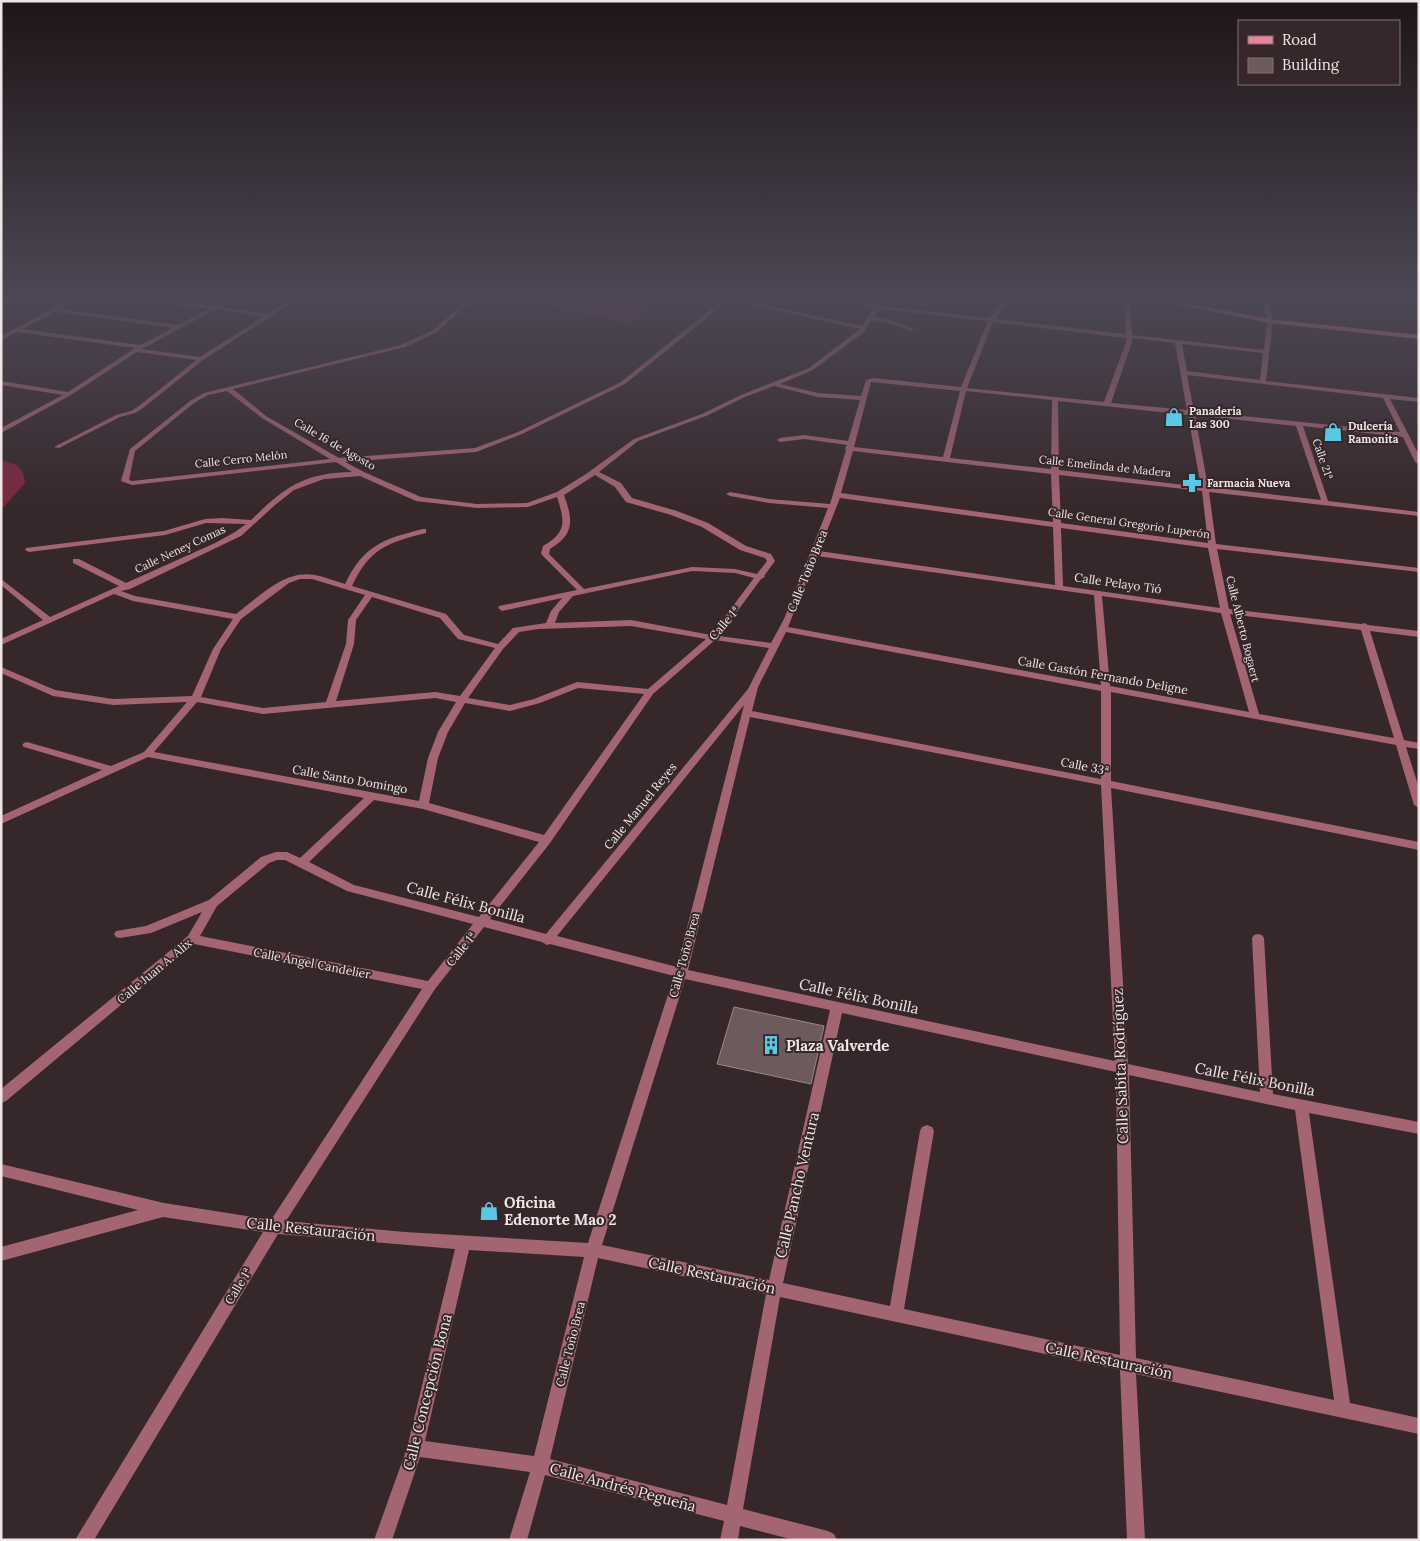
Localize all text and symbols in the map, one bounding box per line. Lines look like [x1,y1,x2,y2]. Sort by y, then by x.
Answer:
legend [1238,20,1400,85]
text: Road [1282,30,1317,49]
text: Building [1282,55,1340,74]
place label: Panadería Las 300 [1189,404,1242,431]
shop icon: Panadería Las 300 [1163,406,1185,428]
street label: Calle 16 de Agosto [292,415,378,473]
place label: Dulcería Ramonita [1348,419,1399,446]
shop icon: Dulcería Ramonita [1322,421,1344,443]
street label: Calle 21ª [1309,437,1337,482]
street label: Calle Cerro Melón [194,447,288,471]
street label: Calle Emelinda de Madera [1038,452,1172,480]
pharmacy icon: Farmacia Nueva [1181,472,1203,494]
place label: Farmacia Nueva [1207,476,1291,490]
street label: Calle General Gregorio Luperón [1047,505,1211,541]
street label: Calle Neney Comas [132,522,228,576]
street label: Calle Toño Brea [784,528,830,614]
street label: Calle Pelayo Tió [1073,569,1163,597]
street label: Calle Alberto Bogaert [1223,574,1263,684]
street label: Calle 1ª [705,603,743,643]
street label: Calle Gastón Fernando Deligne [1017,653,1190,697]
street label: Calle 33ª [1059,754,1111,778]
street label: Calle Manuel Reyes [600,759,680,853]
street label: Calle Santo Domingo [291,761,409,797]
street label: Calle Félix Bonilla [405,877,528,927]
street label: Calle Toño Brea [665,911,703,999]
street label: Calle 1ª [443,929,479,969]
street label: Calle Juan A. Alix [113,935,195,1007]
street label: Calle Ángel Candelier [252,944,373,982]
street label: Calle Félix Bonilla [797,974,921,1018]
street label: Calle Sabita Rodríguez [1108,988,1132,1144]
building icon: Plaza Valverde [760,1034,782,1056]
place label: Plaza Valverde [786,1036,889,1055]
street label: Calle Félix Bonilla [1193,1058,1317,1100]
street label: Calle Pancho Ventura [771,1110,823,1260]
place label: Oficina Edenorte Mao 2 [504,1193,617,1229]
shop icon: Oficina Edenorte Mao 2 [478,1200,500,1222]
street label: Calle Restauración [246,1213,376,1245]
street label: Calle Restauración [647,1252,777,1298]
street label: Calle 1ª [221,1265,255,1307]
street label: Calle Toño Brea [552,1300,588,1388]
street label: Calle Concepción Bona [398,1311,456,1472]
street label: Calle Restauración [1044,1337,1174,1383]
street label: Calle Andrés Pegueña [548,1458,698,1516]

